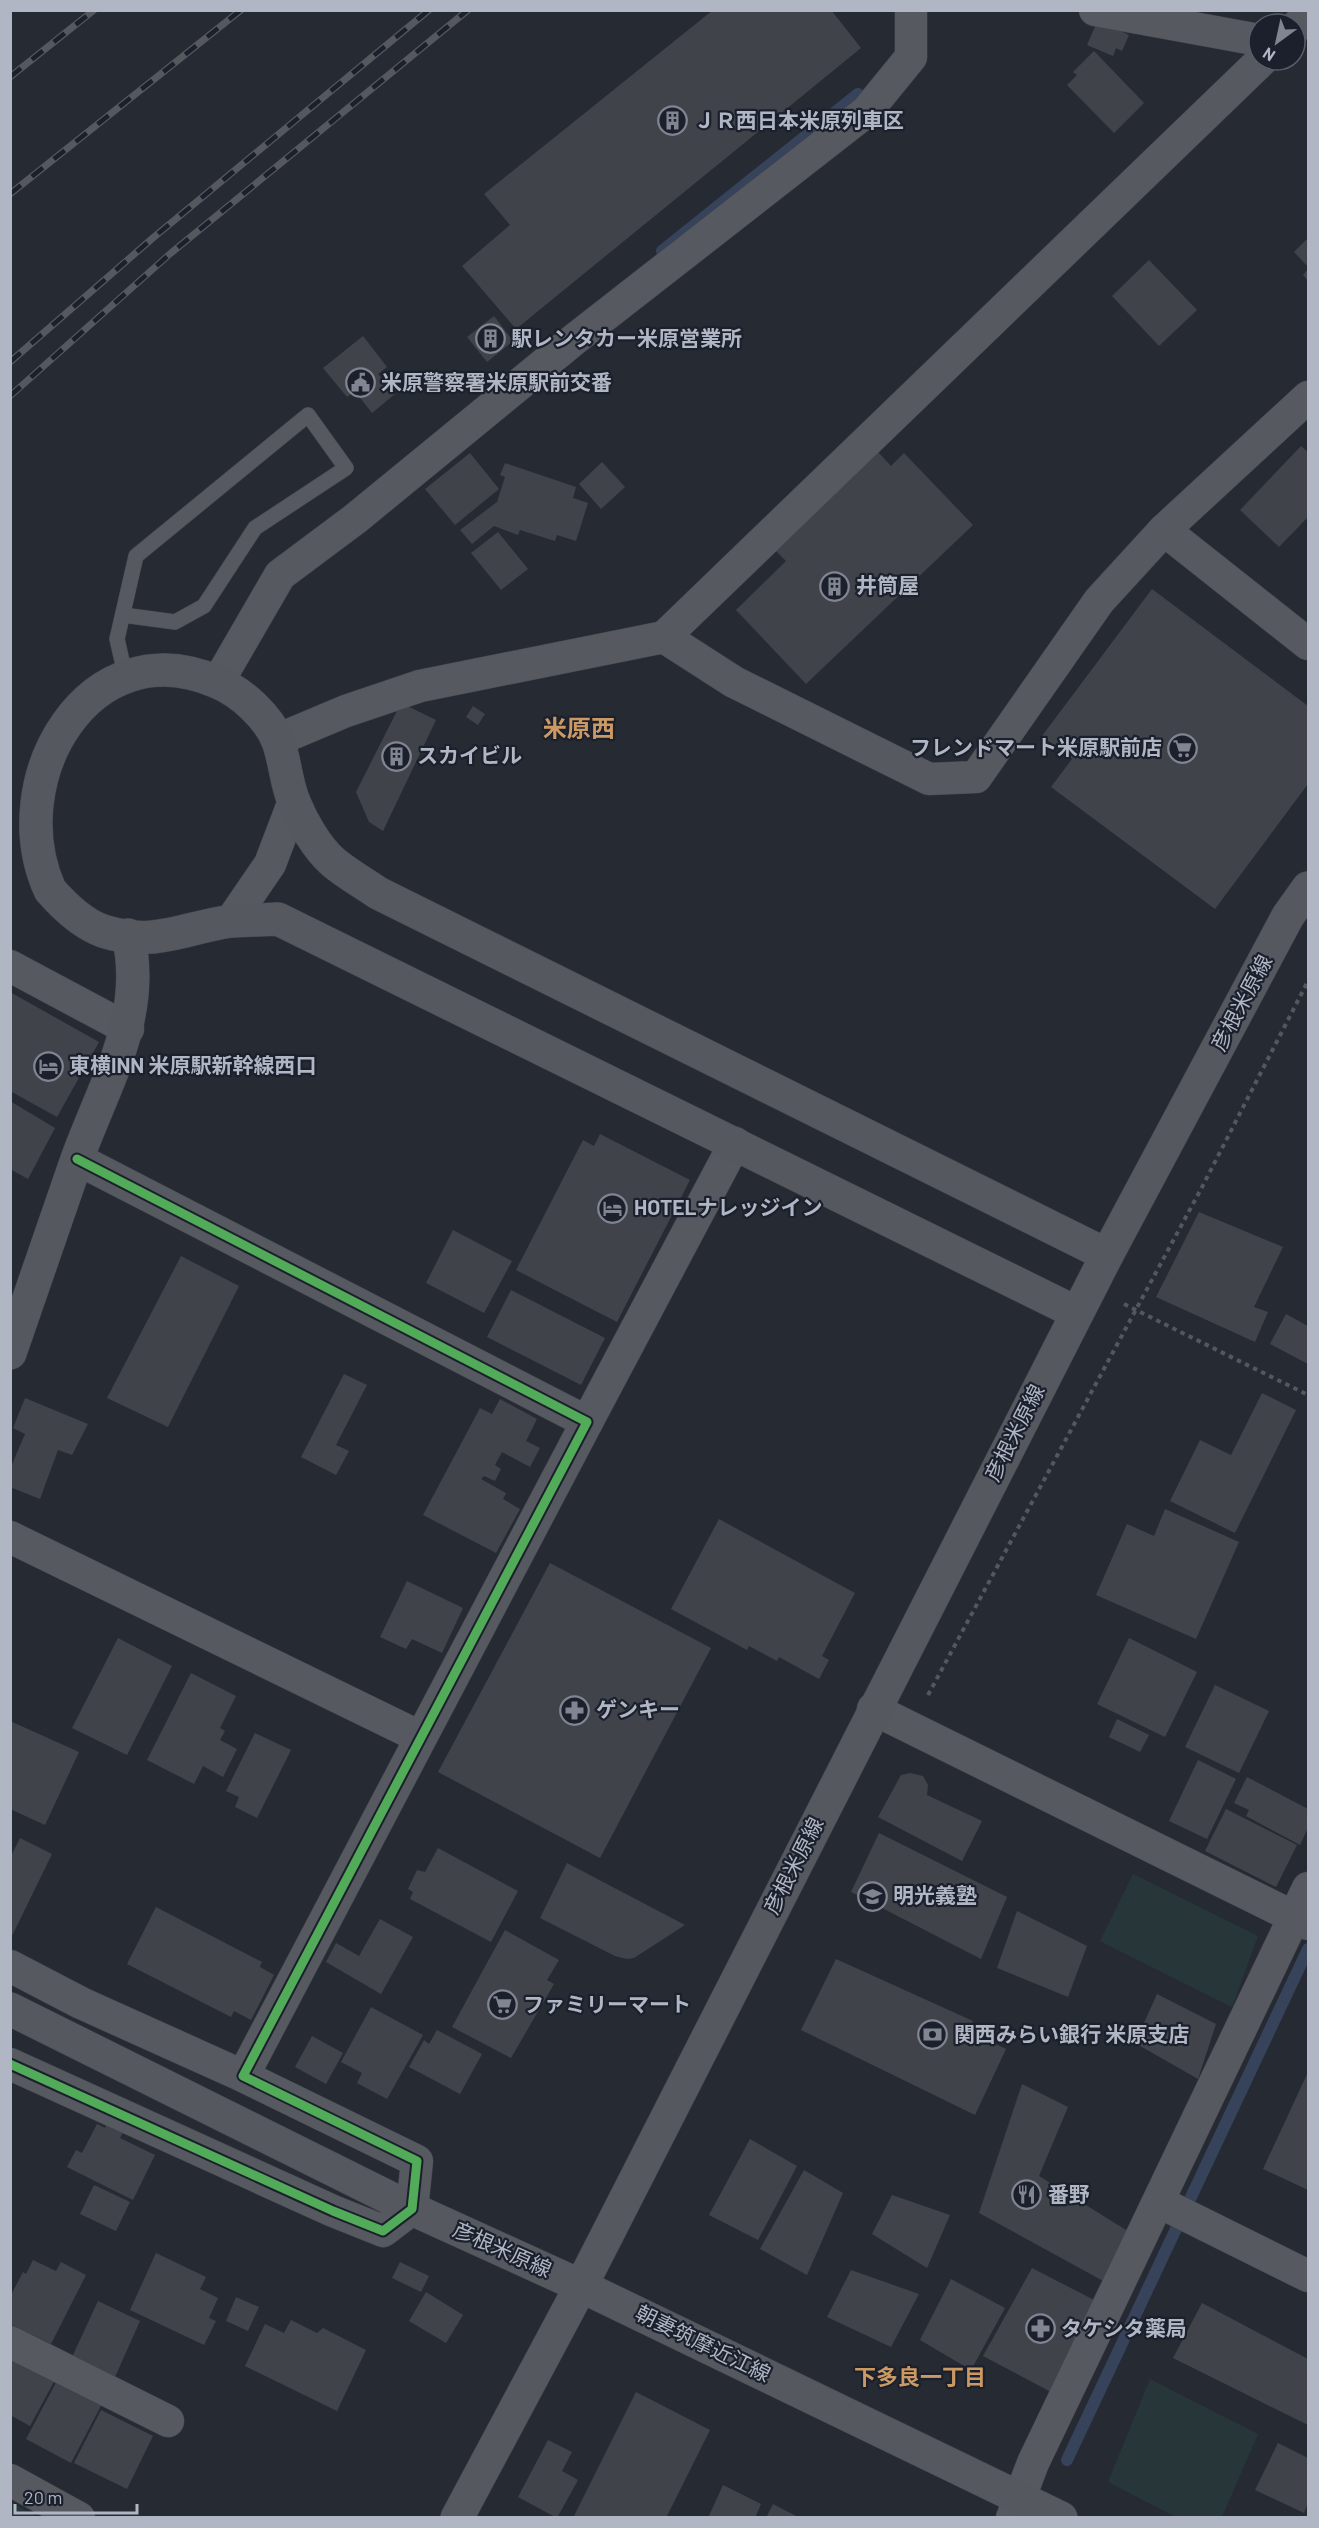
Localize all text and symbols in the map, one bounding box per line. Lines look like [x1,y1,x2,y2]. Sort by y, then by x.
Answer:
north arrow [1247,12,1307,72]
text: N [1259,44,1278,66]
building icon: ＪＲ西日本米原列車区 [657,105,689,137]
place label: ＪＲ西日本米原列車区 [694,107,904,132]
building icon: 駅レンタカー米原営業所 [474,323,506,355]
place label: 駅レンタカー米原営業所 [511,325,742,350]
public building icon: 米原警察署米原駅前交番 [344,367,376,399]
place label: 米原警察署米原駅前交番 [381,369,612,394]
building icon: 井筒屋 [819,570,851,602]
place label: 井筒屋 [856,572,919,597]
district label: 米原西 [543,713,615,742]
supermarket icon: フレンドマート米原駅前店 [1167,732,1199,764]
place label: フレンドマート米原駅前店 [910,734,1162,759]
building icon: スカイビル [380,740,412,772]
place label: スカイビル [417,742,522,767]
street label: 彦根米原線 [1205,950,1276,1055]
hotel icon: 東横INN 米原駅新幹線西口 [32,1050,64,1082]
place label: 東横INN 米原駅新幹線西口 [69,1052,317,1077]
hotel icon: HOTELナレッジイン [597,1192,629,1224]
place label: HOTELナレッジイン [634,1194,823,1219]
street label: 彦根米原線 [979,1380,1049,1485]
pharmacy icon: ゲンキー [559,1694,591,1726]
place label: ゲンキー [596,1696,680,1721]
street label: 彦根米原線 [758,1813,828,1918]
school or university icon: 明光義塾 [856,1880,888,1912]
place label: 明光義塾 [893,1882,977,1907]
supermarket icon: ファミリーマート [486,1989,518,2021]
place label: ファミリーマート [523,1991,691,2016]
bank icon: 関西みらい銀行 米原支店 [917,2019,949,2051]
place label: 関西みらい銀行 米原支店 [954,2021,1189,2046]
restaurant icon: 番野 [1011,2179,1043,2211]
place label: 番野 [1048,2181,1090,2206]
street label: 彦根米原線 [450,2216,556,2281]
street label: 朝妻筑摩近江線 [632,2299,775,2386]
pharmacy icon: タケシタ薬局 [1024,2313,1056,2345]
place label: タケシタ薬局 [1061,2315,1187,2340]
district label: 下多良一丁目 [854,2363,986,2389]
scale bar [15,2477,136,2515]
text: 20 m [24,2486,62,2508]

